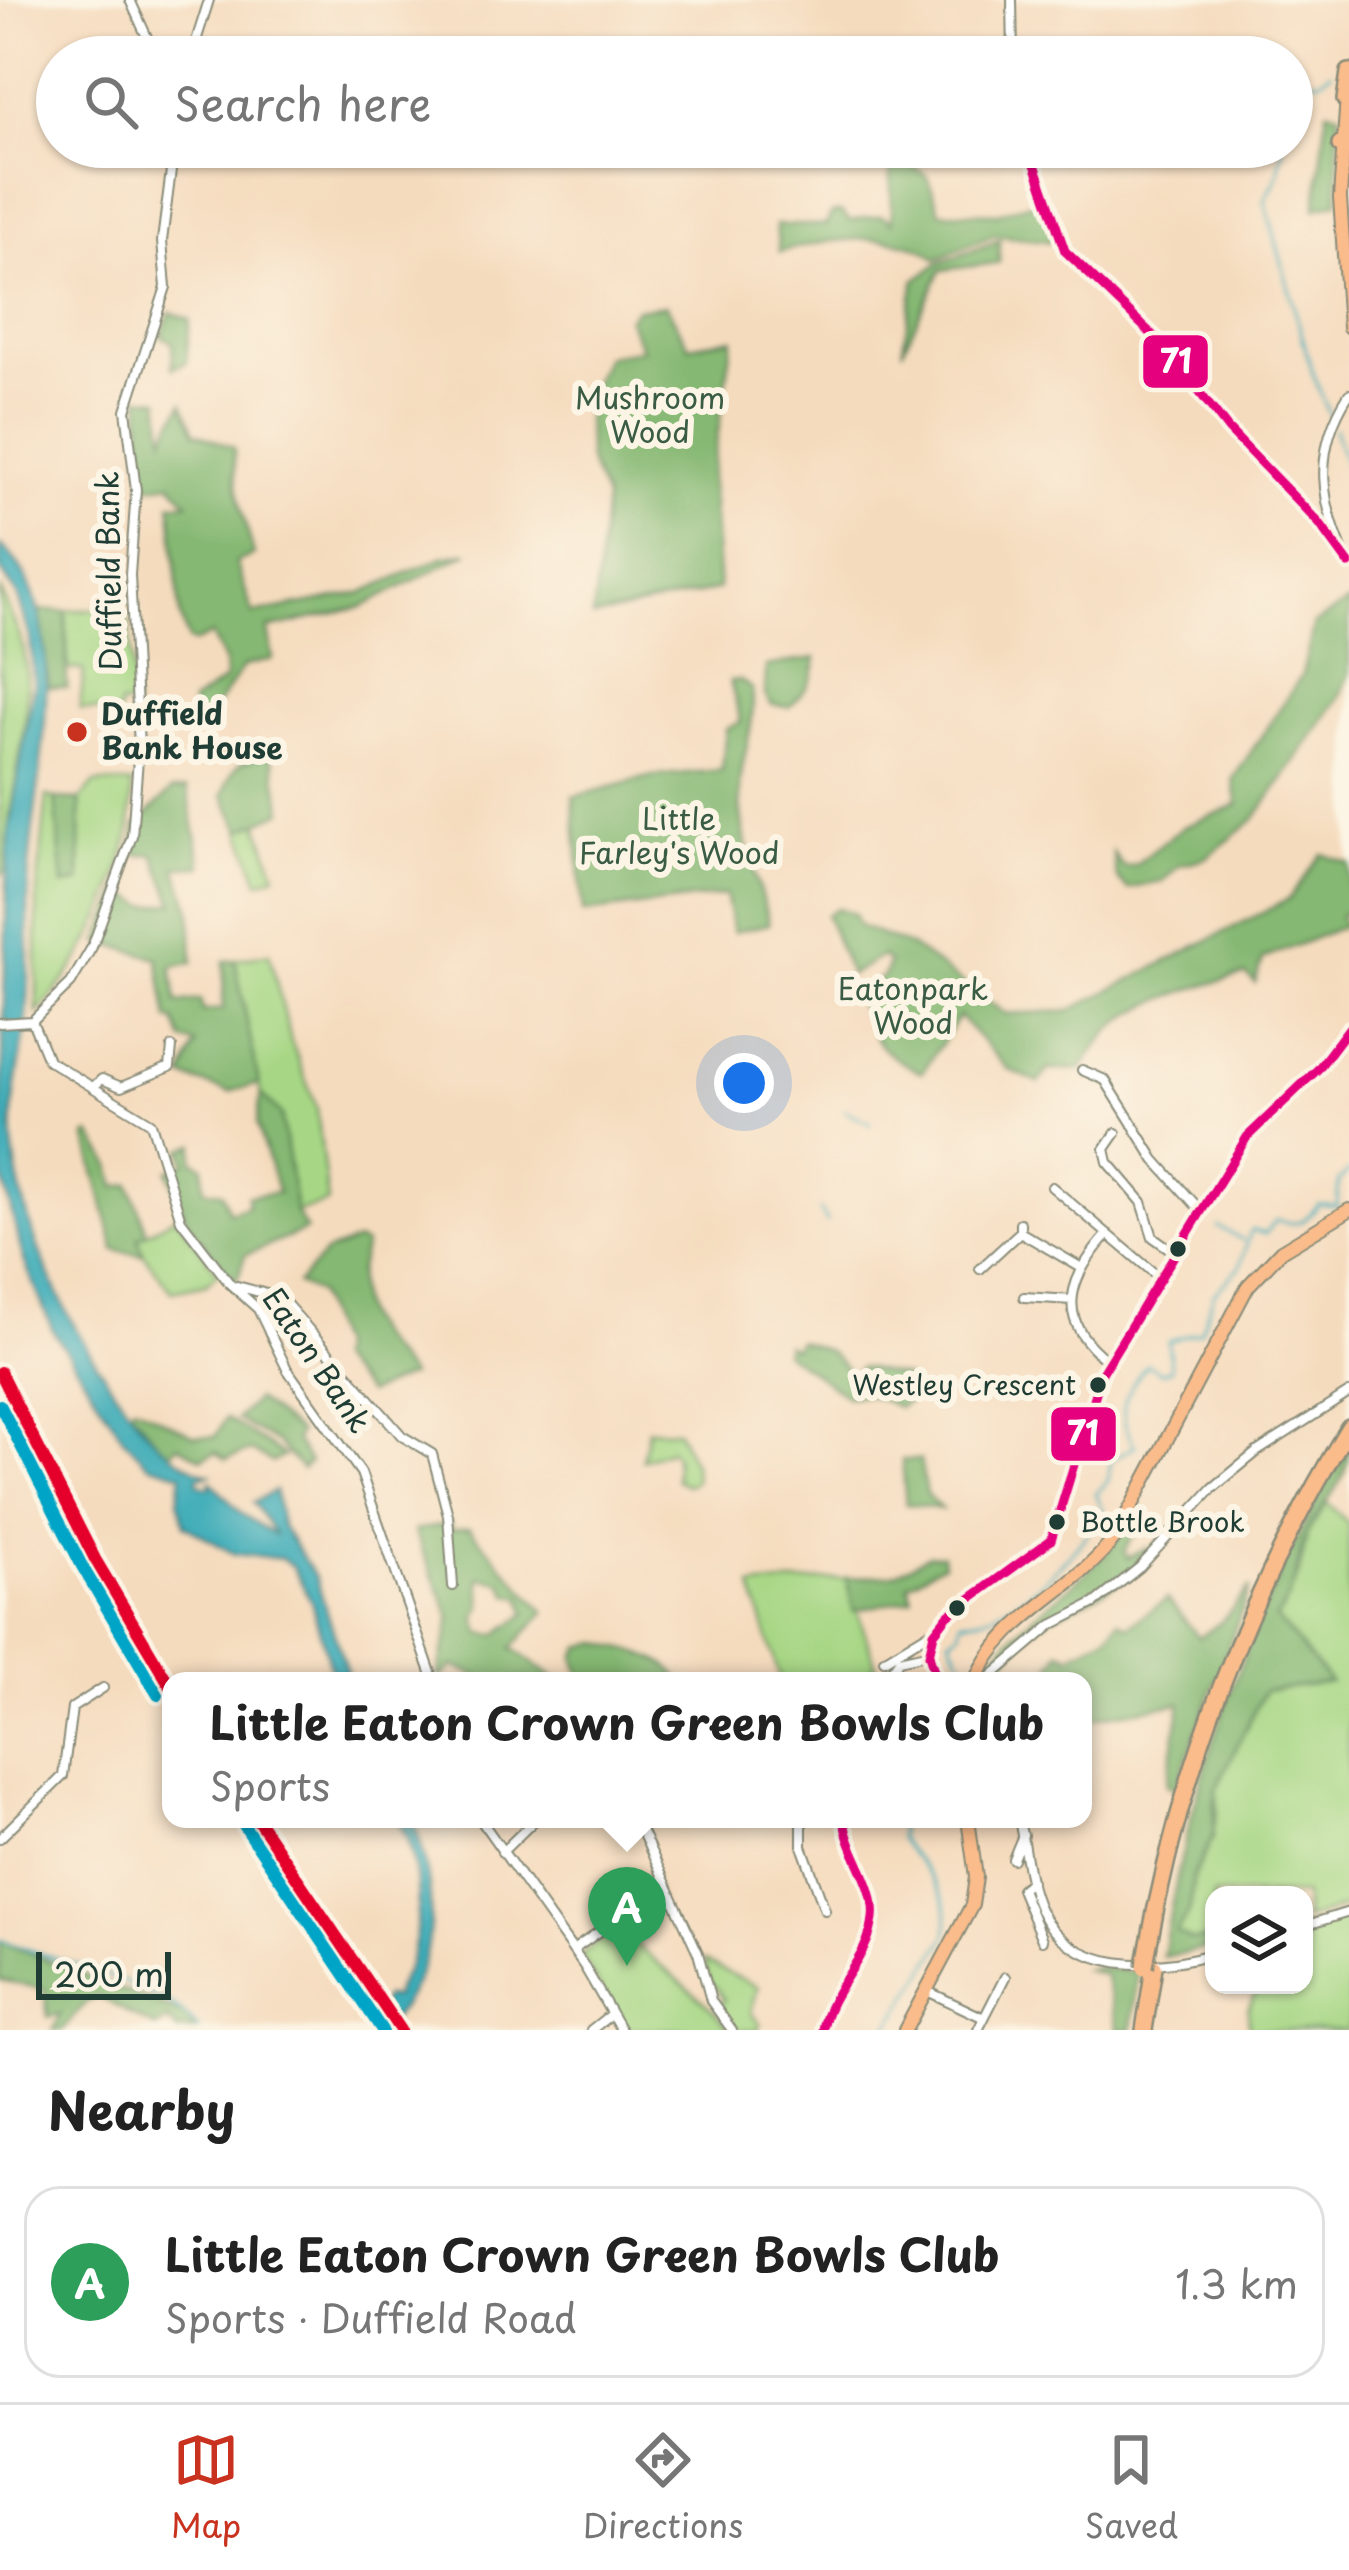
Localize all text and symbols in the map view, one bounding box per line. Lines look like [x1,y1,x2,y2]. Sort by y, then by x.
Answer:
search box [36,36,1313,168]
text: Search here [174,68,431,136]
icon: search [78,69,144,135]
line badge: 71 [1141,333,1210,390]
text: 71 [1160,334,1192,384]
park label: Mushroom Wood [575,374,725,453]
street label: Duffield Bank [83,471,132,671]
place label: Duffield Bank House [101,690,283,769]
marker: Duffield Bank House [64,719,90,745]
park label: Little Farley's Wood [579,795,779,874]
park label: Eatonpark Wood [838,965,988,1044]
your location [714,1053,774,1113]
unlabelled marker [1167,1238,1189,1260]
street label: Eaton Bank [253,1278,383,1441]
place label: Westley Crescent [852,1363,1076,1404]
marker: Westley Crescent [1087,1374,1109,1396]
line badge: 71 [1049,1405,1118,1463]
text: 71 [1067,1406,1099,1456]
place label: Bottle Brook [1080,1500,1245,1541]
marker: Bottle Brook [1046,1511,1068,1533]
unlabelled marker [946,1597,968,1619]
popup [162,1672,1092,1828]
text: Little Eaton Crown Green Bowls Club [210,1687,1044,1755]
text: Sports [210,1755,330,1814]
pin: A [588,1867,666,1966]
map controls [1205,1886,1313,1994]
button: layers [1205,1886,1313,1994]
scale bar [36,1946,171,1999]
text: 200 m [54,1948,164,1998]
text: Nearby [48,2070,235,2147]
text: Little Eaton Crown Green Bowls Club [165,2219,999,2287]
text: A [75,2253,105,2312]
text: 1.3 km [1175,2253,1298,2312]
text: Sports · Duffield Road [165,2287,577,2346]
tab: Map [171,2427,241,2549]
tab: Directions [583,2427,743,2549]
tab: Saved [1085,2427,1178,2549]

